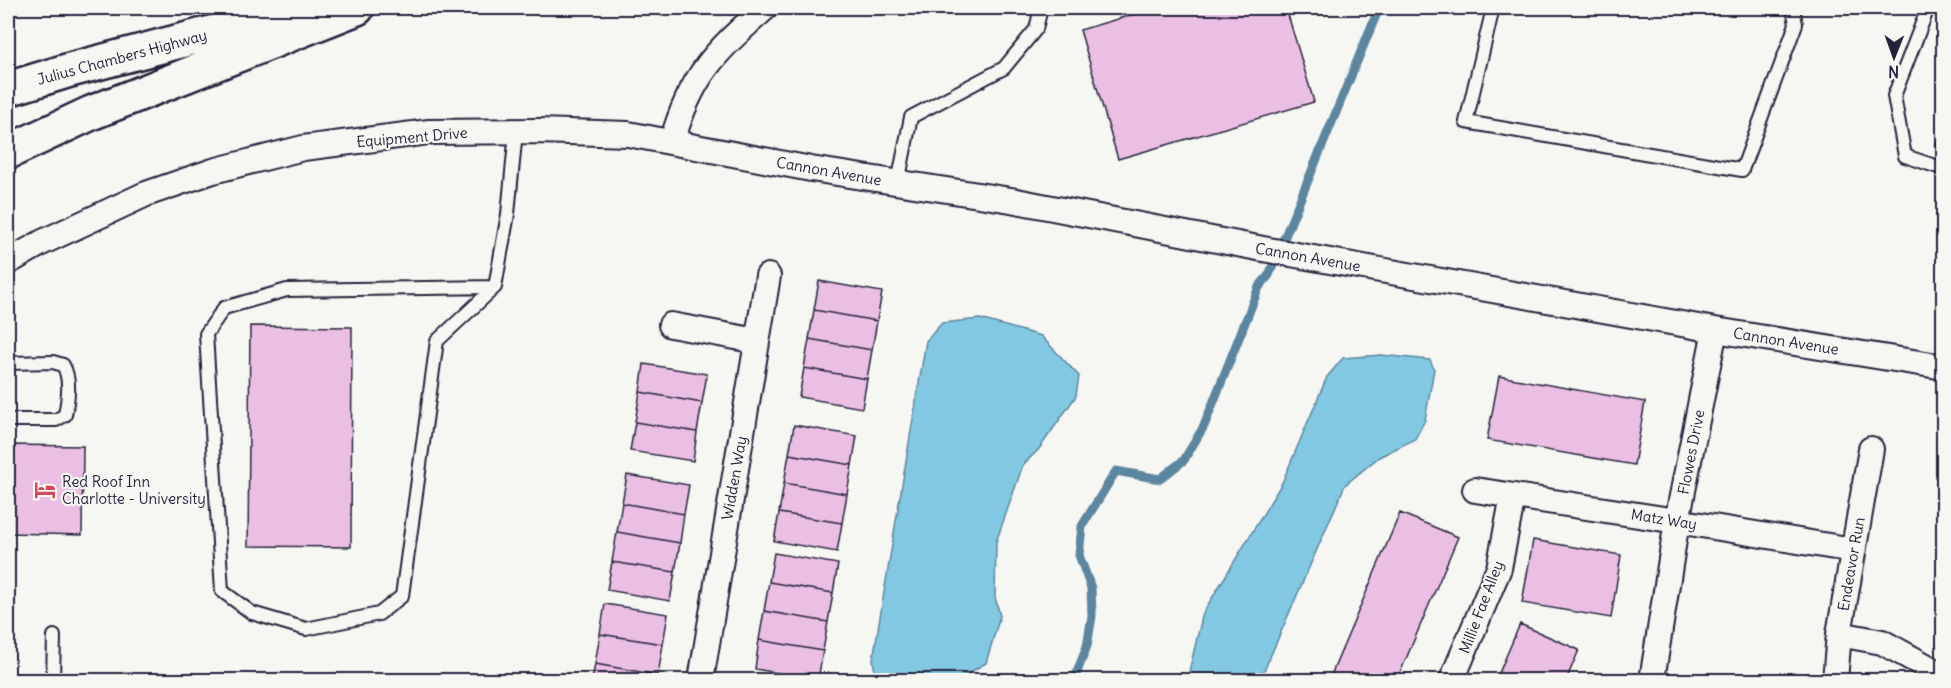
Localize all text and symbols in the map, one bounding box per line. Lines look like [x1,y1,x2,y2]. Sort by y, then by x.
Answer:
street label: Julius Chambers Highway [35,25,209,89]
north arrow [1864,27,1924,87]
text: N [1888,62,1899,82]
street label: Equipment Drive [356,123,468,151]
street label: Cannon Avenue [775,152,883,190]
street label: Cannon Avenue [1254,238,1362,276]
street label: Cannon Avenue [1732,323,1840,359]
street label: Flowes Drive [1673,408,1709,496]
street label: Widden Way [717,434,751,522]
place label: Red Roof Inn Charlotte - University [62,472,206,508]
hotel icon: Red Roof Inn Charlotte - University [33,478,57,502]
street label: Matz Way [1630,504,1698,534]
street label: Endeavor Run [1833,515,1869,612]
street label: Millie Fae Alley [1455,558,1507,656]

